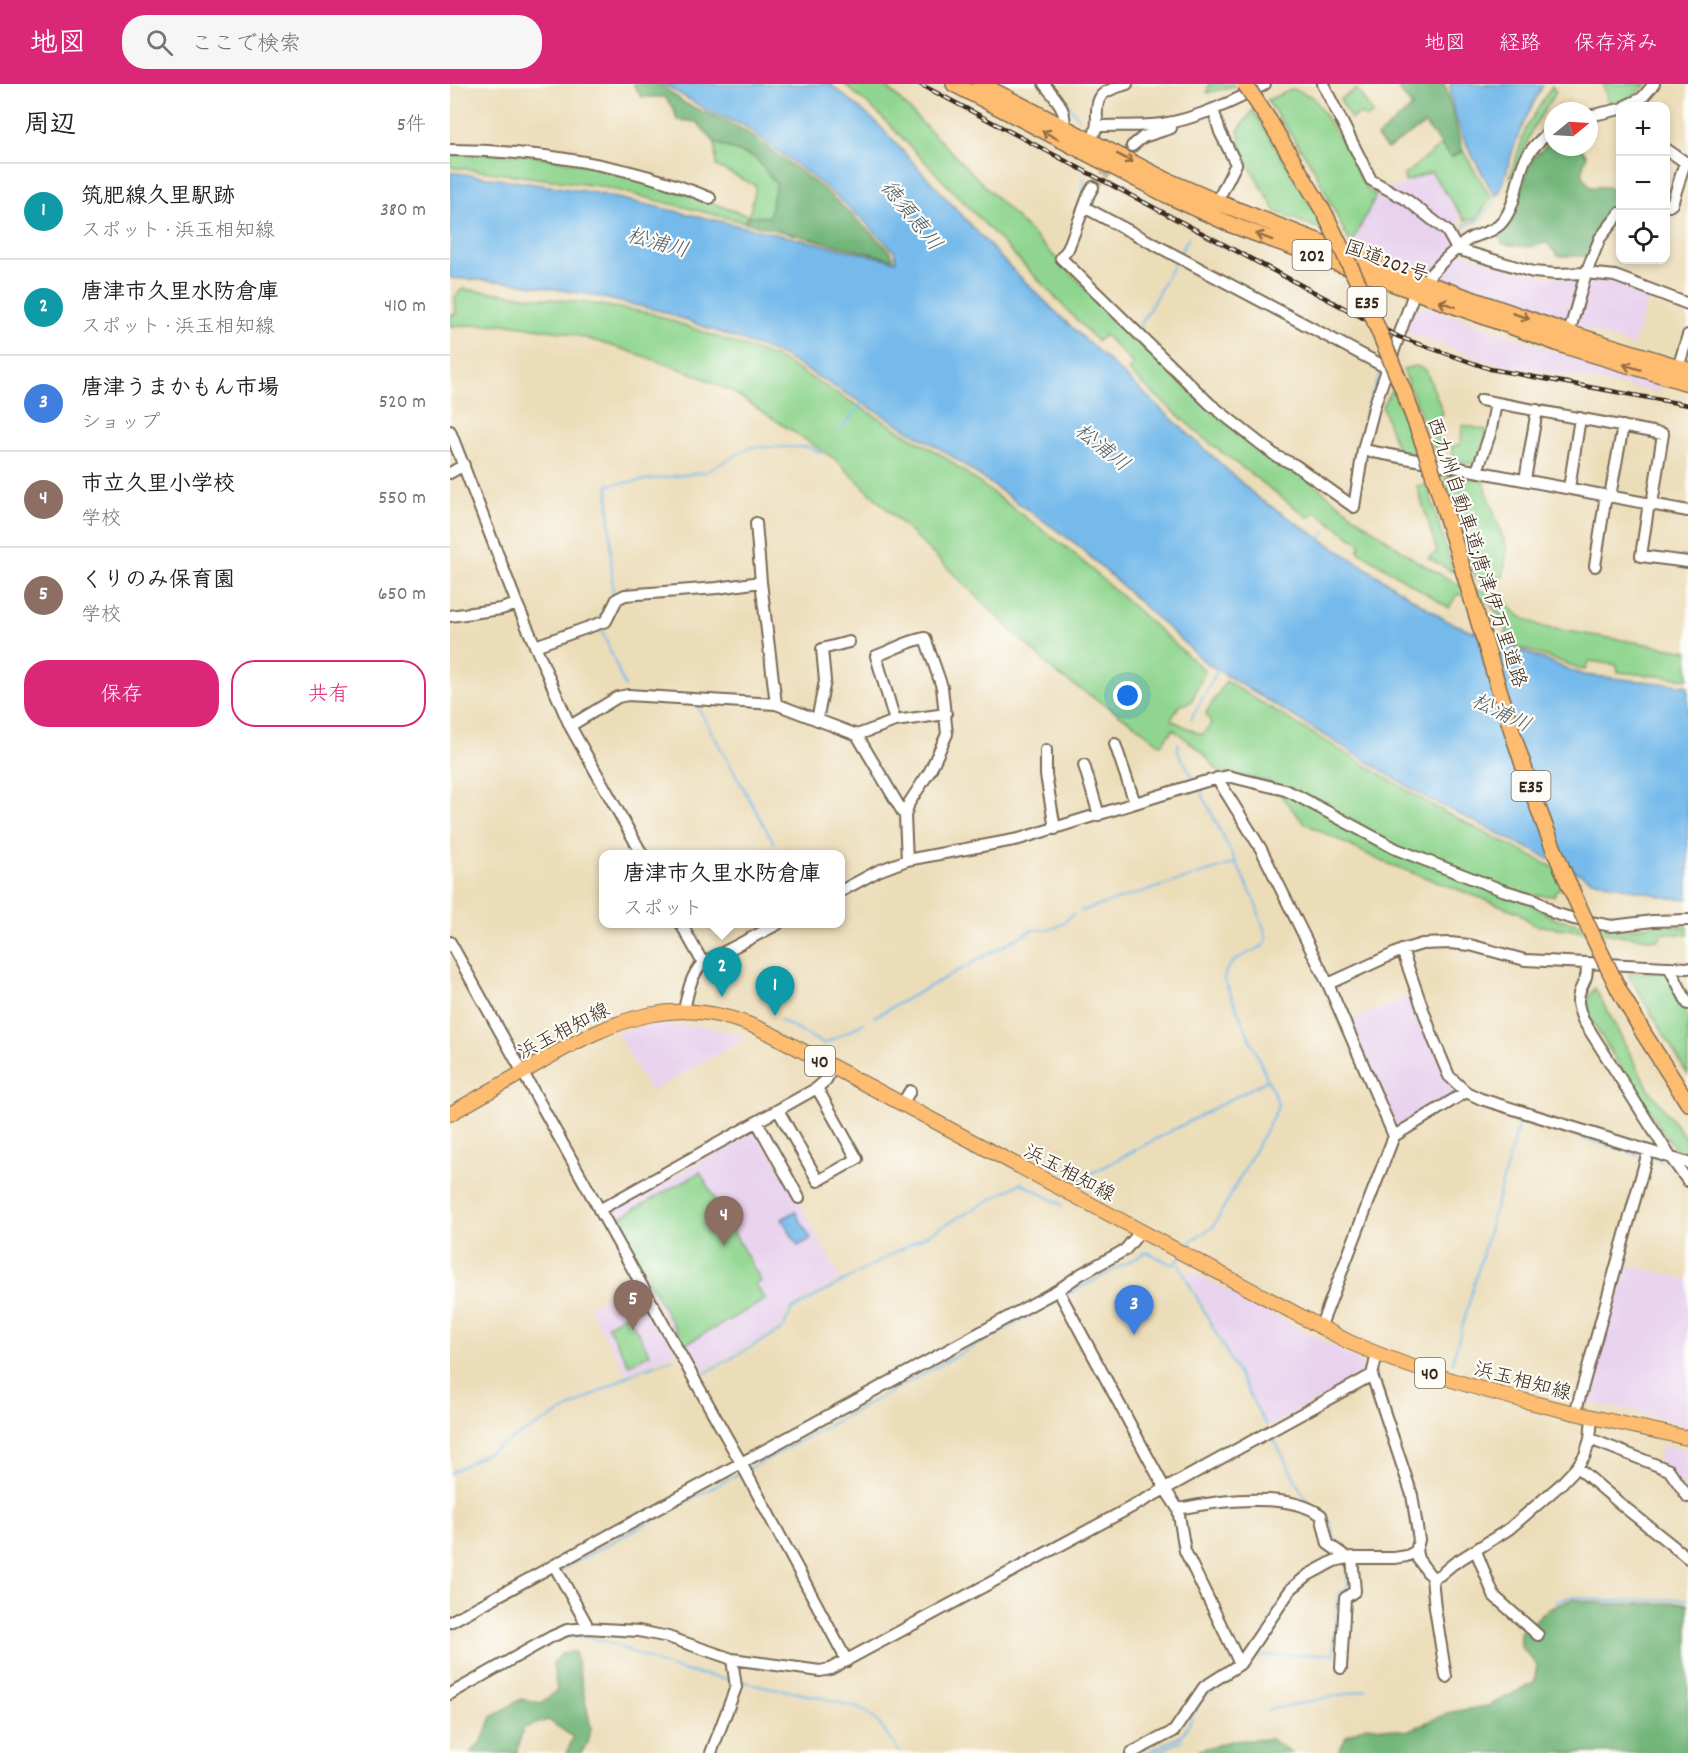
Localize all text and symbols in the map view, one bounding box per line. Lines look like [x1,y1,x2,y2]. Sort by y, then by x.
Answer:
search box [122,15,542,69]
text: 地図 [30,26,86,66]
icon: search [143,26,176,59]
text: ここで検索 [191,30,301,61]
text: 地図 [1424,30,1466,60]
text: 経路 [1499,30,1541,60]
text: 保存済み [1574,30,1658,60]
north arrow [1544,102,1598,156]
map controls [1616,102,1670,264]
button: + [1616,102,1670,156]
text: 周辺 [24,108,76,145]
text: 5件 [397,112,426,140]
one-way arrow [1042,129,1060,140]
one-way arrow [1116,153,1134,165]
button: − [1616,156,1670,210]
water label: 徳須恵川 [872,175,948,259]
text: 筑肥線久里駅跡 [81,182,235,213]
text: 1 [41,197,46,225]
text: 380 m [380,197,426,225]
button: locate [1616,210,1670,264]
text: スポット · 浜玉相知線 [81,218,275,246]
water label: 松浦川 [623,222,692,268]
one-way arrow [1255,230,1274,241]
street label: 国道202号 [1340,235,1432,291]
road number: 202 [1292,240,1332,270]
text: 唐津市久里水防倉庫 [81,278,279,309]
road number: E35 [1348,287,1386,317]
text: 2 [39,293,48,321]
text: 410 m [384,293,426,321]
one-way arrow [1438,298,1457,309]
one-way arrow [1511,312,1529,323]
text: スポット · 浜玉相知線 [81,314,275,342]
one-way arrow [1623,361,1642,372]
text: 唐津うまかもん市場 [81,374,279,405]
text: 3 [39,389,48,417]
text: 520 m [379,389,426,417]
text: ショップ [81,410,160,438]
street label: 西九州自動車道;唐津伊万里道路 [1418,414,1532,692]
water label: 松浦川 [1067,418,1135,481]
text: 市立久里小学校 [81,470,235,501]
text: 4 [39,485,48,513]
text: 550 m [378,485,426,513]
text: 学校 [81,506,121,534]
text: くりのみ保育園 [81,566,235,597]
text: 5 [39,581,48,609]
text: 650 m [378,581,426,609]
text: 学校 [81,602,121,630]
button: 保存 [24,660,219,727]
button: 共有 [231,660,426,727]
your location [1113,681,1142,710]
water label: 松浦川 [1466,687,1536,742]
road number: E35 [1512,771,1550,801]
popup [599,850,845,928]
text: 唐津市久里水防倉庫 [623,860,821,891]
text: スポット [623,896,703,924]
pin: 2 [702,948,742,997]
pin: 1 [756,966,794,1016]
street label: 浜玉相知線 [513,997,615,1068]
road number: 40 [805,1046,835,1076]
street label: 浜玉相知線 [1018,1139,1119,1210]
pin: 4 [704,1196,744,1246]
pin: 5 [614,1280,652,1330]
pin: 3 [1114,1286,1154,1335]
street label: 浜玉相知線 [1470,1356,1574,1409]
road number: 40 [1415,1358,1445,1388]

